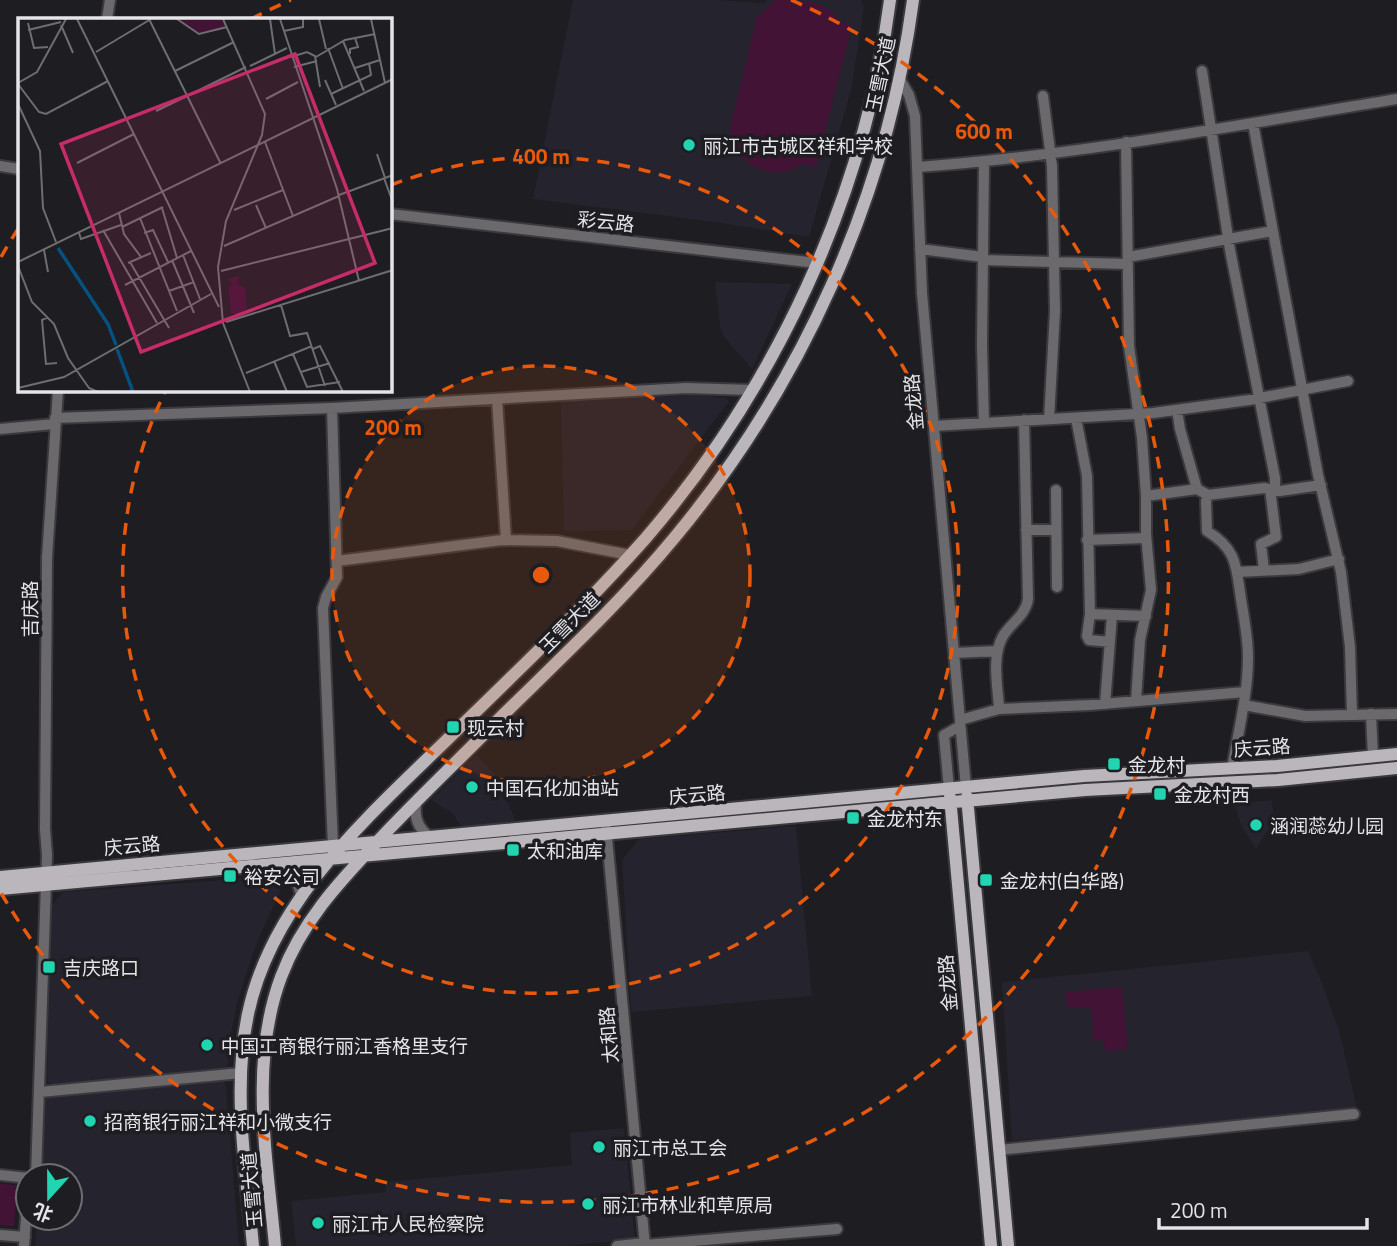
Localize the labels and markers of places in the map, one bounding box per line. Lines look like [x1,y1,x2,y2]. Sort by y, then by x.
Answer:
place label: 丽江市古城区祥和学校 [703,131,893,160]
marker: 丽江市古城区祥和学校 [681,137,697,153]
centre of rings [529,563,553,587]
place label: 现云村 [467,713,524,742]
marker: 现云村 [445,719,461,735]
place label: 金龙村 [1128,750,1185,779]
marker: 金龙村 [1106,756,1122,772]
place label: 中国石化加油站 [486,773,619,802]
marker: 中国石化加油站 [464,779,480,795]
place label: 金龙村西 [1174,780,1250,809]
marker: 金龙村西 [1152,786,1168,802]
place label: 金龙村东 [867,804,943,833]
marker: 金龙村东 [845,810,861,826]
place label: 涵润蕊幼儿园 [1270,811,1384,840]
marker: 涵润蕊幼儿园 [1248,817,1264,833]
place label: 太和油库 [527,836,603,865]
marker: 太和油库 [505,842,521,858]
place label: 裕安公司 [244,862,320,891]
place label: 金龙村(白华路) [1000,866,1124,895]
marker: 裕安公司 [222,868,238,884]
marker: 金龙村(白华路) [978,872,994,888]
place label: 吉庆路口 [63,953,139,982]
marker: 吉庆路口 [41,959,57,975]
place label: 中国工商银行丽江香格里支行 [221,1031,468,1060]
marker: 中国工商银行丽江香格里支行 [199,1037,215,1053]
place label: 招商银行丽江祥和小微支行 [104,1107,332,1136]
marker: 招商银行丽江祥和小微支行 [82,1113,98,1129]
place label: 丽江市总工会 [613,1133,727,1162]
marker: 丽江市总工会 [591,1139,607,1155]
place label: 丽江市林业和草原局 [602,1190,773,1219]
marker: 丽江市林业和草原局 [580,1196,596,1212]
place label: 丽江市人民检察院 [332,1209,484,1238]
marker: 丽江市人民检察院 [310,1215,326,1231]

